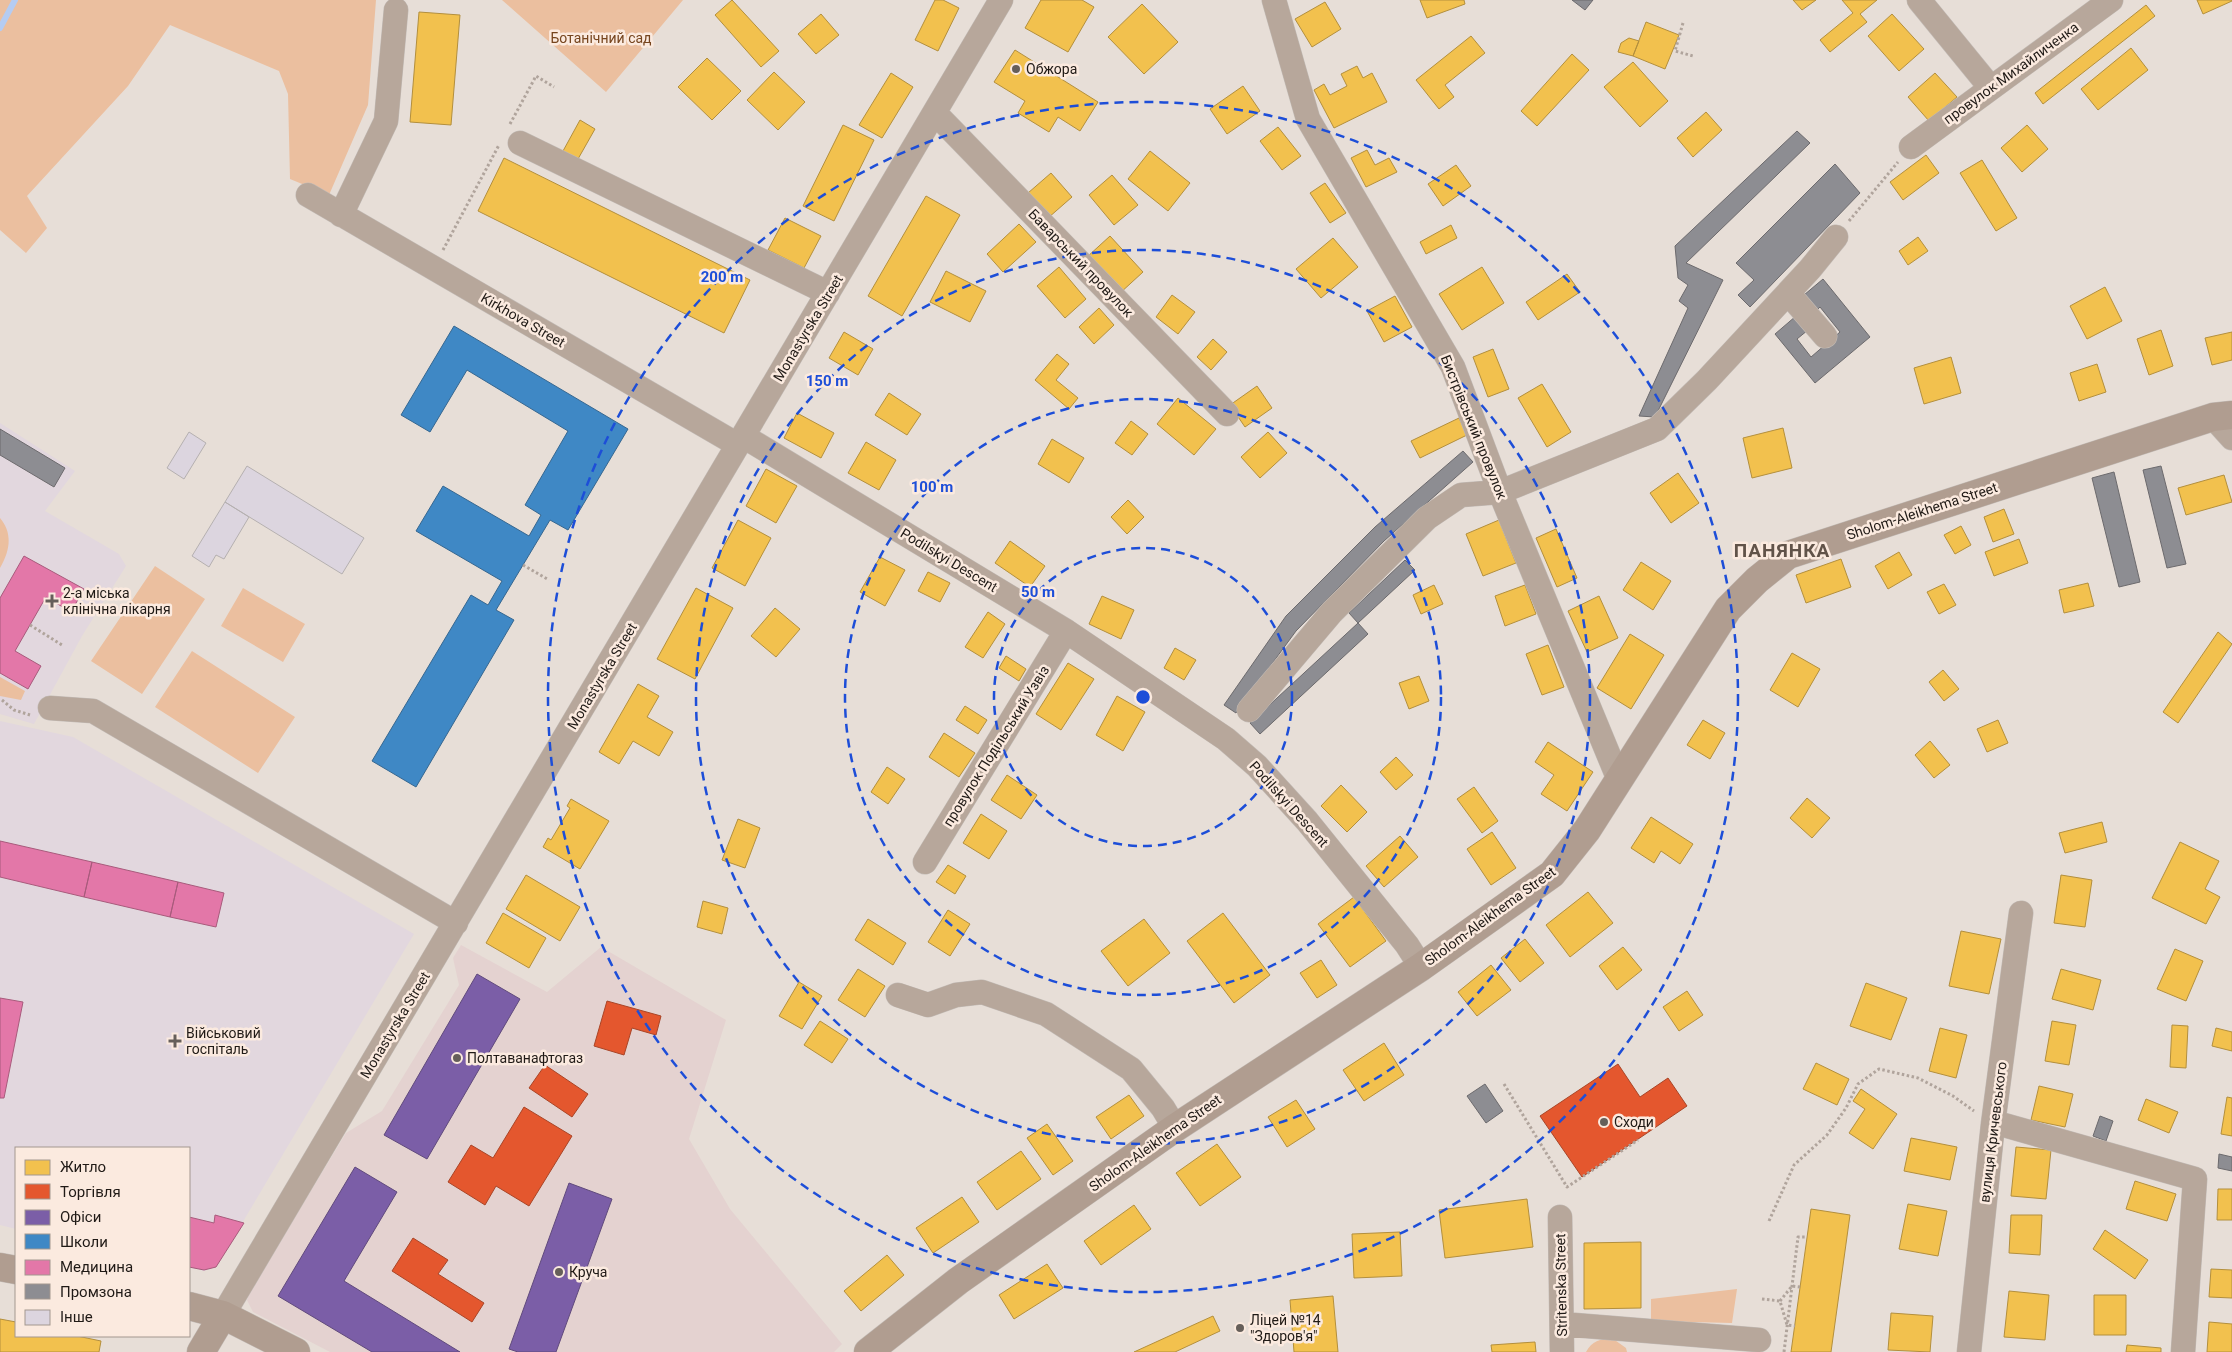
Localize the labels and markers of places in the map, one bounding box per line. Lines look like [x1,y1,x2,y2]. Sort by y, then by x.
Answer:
place label: Обжора [1026,61,1077,77]
marker: Обжора [1010,63,1022,75]
place label: 2-а міська клінічна лікарня [63,585,171,617]
marker: 2-а міська клінічна лікарня [45,594,59,608]
centre of rings [1134,688,1152,706]
place label: Військовий госпіталь [186,1025,261,1057]
marker: Військовий госпіталь [168,1034,182,1048]
place label: Полтаванафтогаз [467,1050,583,1066]
marker: Полтаванафтогаз [451,1052,463,1064]
place label: Сходи [1614,1114,1654,1130]
marker: Сходи [1598,1116,1610,1128]
place label: Круча [569,1264,607,1280]
marker: Круча [553,1266,565,1278]
place label: Ліцей №14 "Здоров'я" [1250,1312,1321,1344]
marker: Ліцей №14 "Здоров'я" [1234,1322,1246,1334]

